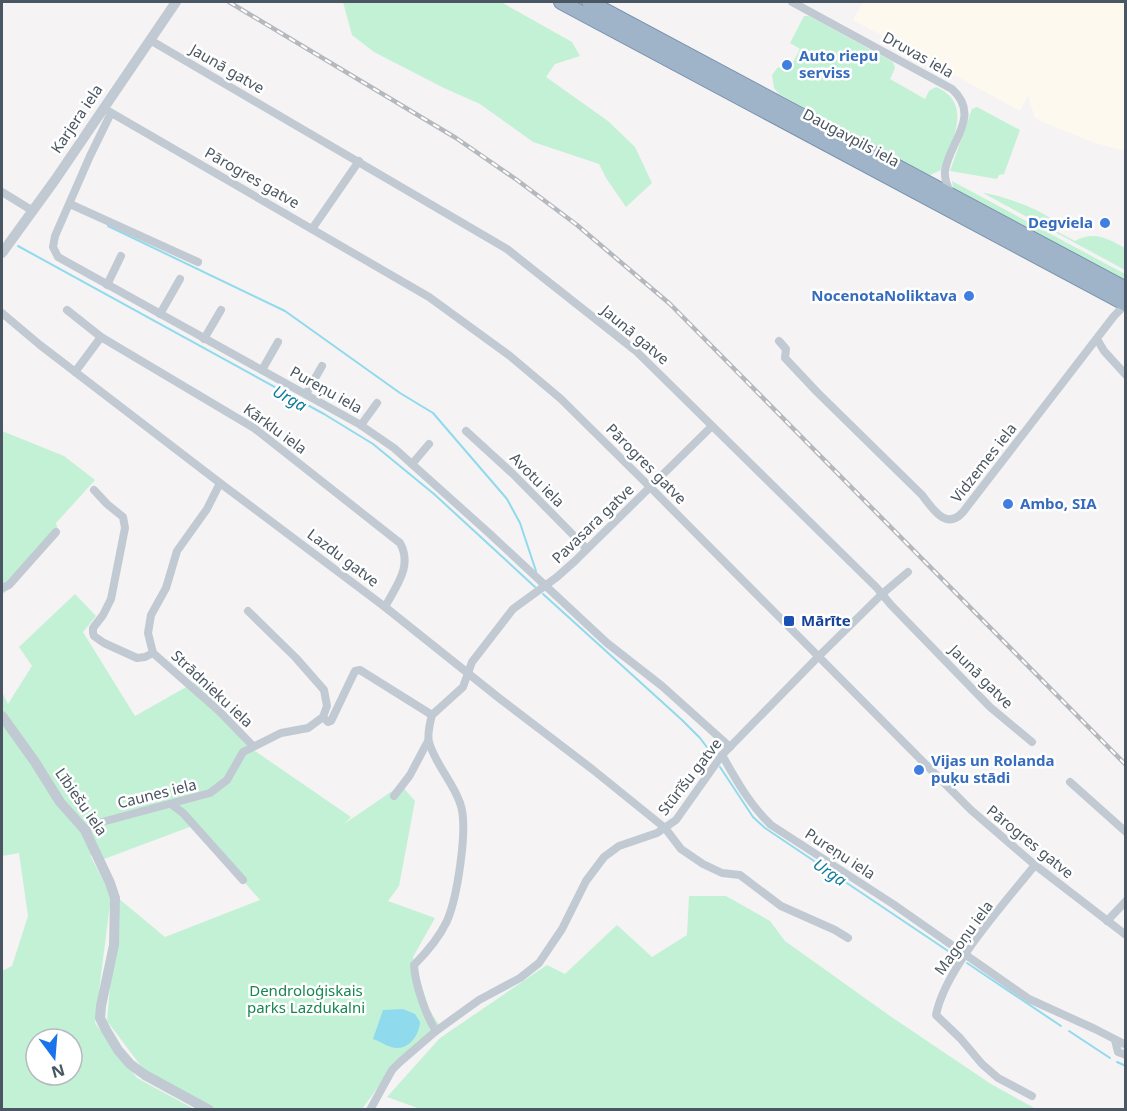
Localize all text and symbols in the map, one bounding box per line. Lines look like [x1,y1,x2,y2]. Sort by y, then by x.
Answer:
street label: Druvas iela [879,26,958,82]
street label: Jaunā gatve [185,38,268,97]
place label: Auto riepu serviss [799,45,878,82]
marker: Auto riepu serviss [780,58,794,72]
street label: Karjera iela [46,80,107,157]
street label: Daugavpils iela [800,103,903,171]
street label: Pārogres gatve [201,142,304,212]
place label: Degviela [1028,212,1093,232]
marker: Degviela [1098,216,1112,230]
place label: NocenotaNoliktava [811,285,957,305]
marker: NocenotaNoliktava [962,289,976,303]
street label: Jaunā gatve [596,299,674,368]
street label: Pureņu iela [287,361,366,417]
water label: Urga [269,380,311,416]
street label: Kārklu iela [240,398,311,458]
street label: Vidzemes iela [946,418,1021,506]
street label: Pārogres gatve [602,419,691,508]
street label: Avotu iela [506,448,569,511]
street label: Pavasara gatve [547,479,638,567]
place label: Ambo, SIA [1020,493,1097,513]
marker: Ambo, SIA [1001,497,1015,511]
street label: Lazdu gatve [304,524,384,591]
place label: Mārīte [801,610,851,630]
marker: Mārīte [782,614,796,628]
street label: Jaunā gatve [944,639,1018,713]
street label: Strādnieku iela [168,645,258,731]
street label: Stūrīšu gatve [653,734,726,819]
place label: Vijas un Rolanda puķu stādi [931,750,1054,787]
marker: Vijas un Rolanda puķu stādi [912,763,926,777]
street label: Lībiešu iela [51,764,112,839]
street label: Caunes iela [115,774,198,812]
street label: Pārogres gatve [983,800,1078,882]
street label: Pureņu iela [802,823,879,883]
water label: Urga [809,853,851,891]
street label: Magoņu iela [929,896,997,979]
park label: Dendroloģiskais parks Lazdukalni [247,980,365,1017]
north arrow [24,1027,84,1087]
text: N [49,1059,67,1084]

